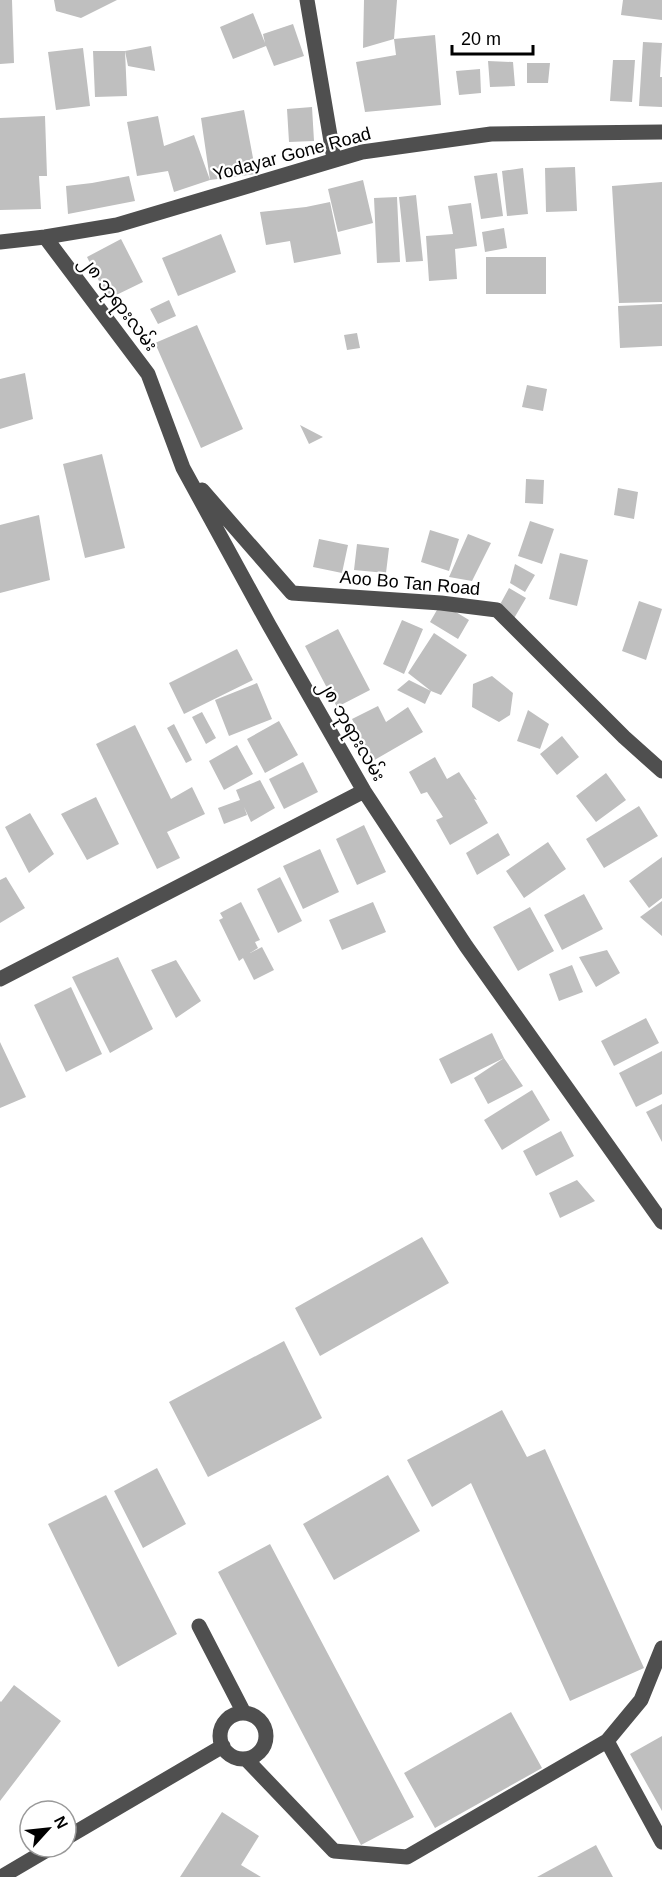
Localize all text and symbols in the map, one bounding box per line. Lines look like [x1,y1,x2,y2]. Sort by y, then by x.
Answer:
scale bar [452,18,533,56]
text: 20 m [461,29,501,49]
street label: Yodayar Gone Road [211,123,373,185]
street label: ၂၈ ဘုရားလမ်း [73,249,164,358]
street label: Aoo Bo Tan Road [339,567,481,599]
street label: ၂၈ ဘုရားလမ်း [310,674,392,787]
north arrow [18,1799,78,1859]
text: N [51,1813,71,1831]

